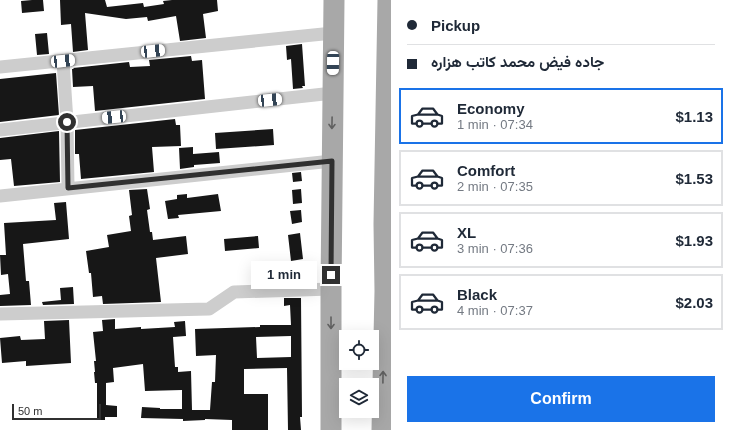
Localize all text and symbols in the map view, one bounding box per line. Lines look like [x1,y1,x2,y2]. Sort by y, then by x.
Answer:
text: Pickup [431,17,480,34]
car [140,44,166,58]
car [327,51,339,75]
text: جاده فیض محمد کاتب هزاره [431,53,604,70]
car [50,54,76,68]
car [257,93,283,107]
icon: car [409,98,445,134]
text: Economy [457,100,525,117]
text: $1.13 [675,108,713,125]
car [101,110,127,124]
route start [58,113,76,131]
one-way arrow [329,116,336,129]
text: 1 min · 07:34 [457,117,533,132]
icon: car [409,160,445,196]
text: Comfort [457,162,515,179]
text: $1.53 [675,170,713,187]
text: 2 min · 07:35 [457,179,533,194]
icon: car [409,222,445,258]
text: XL [457,224,476,241]
text: $1.93 [675,232,713,249]
text: 3 min · 07:36 [457,241,533,256]
callout: 1 min [251,261,317,289]
route end [322,266,340,284]
text: 1 min [267,267,301,282]
icon: car [409,284,445,320]
text: Black [457,286,497,303]
text: $2.03 [675,294,713,311]
text: 4 min · 07:37 [457,303,533,318]
one-way arrow [327,316,335,329]
map controls [339,330,379,418]
button: locate [339,330,379,370]
one-way arrow [379,371,387,384]
button: Confirm [407,376,715,422]
button: layers [339,378,379,418]
scale bar [12,402,101,421]
text: 50 m [18,405,42,417]

